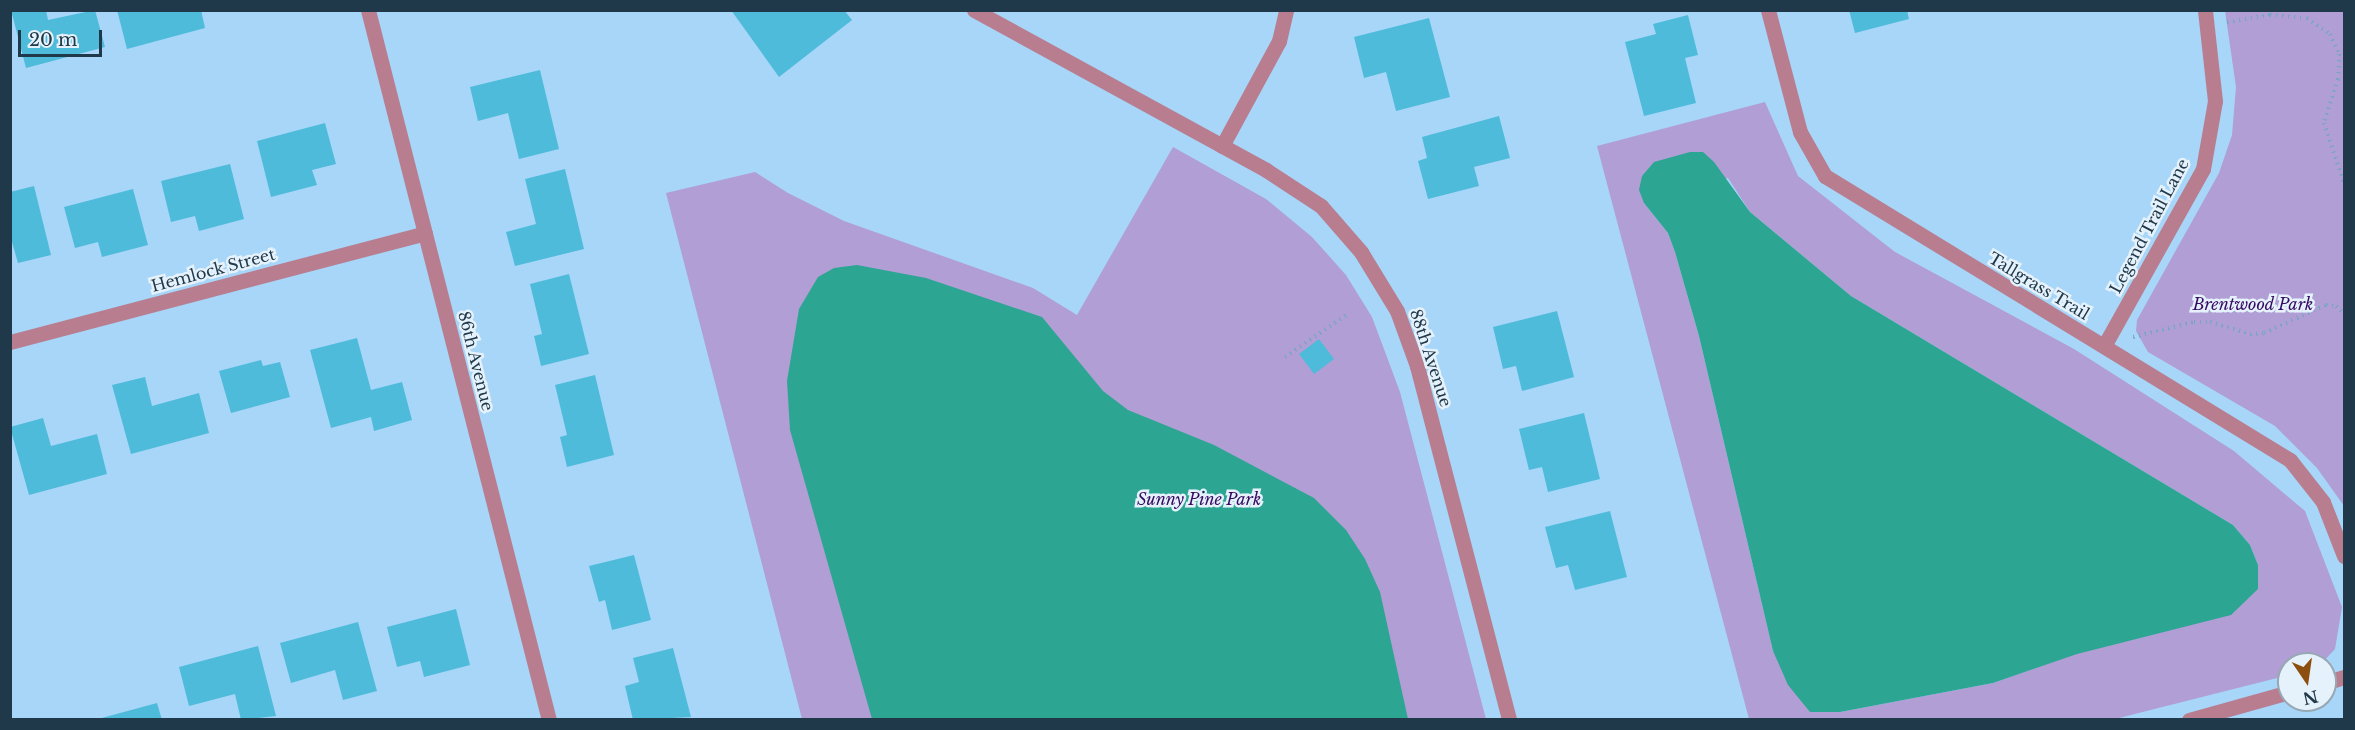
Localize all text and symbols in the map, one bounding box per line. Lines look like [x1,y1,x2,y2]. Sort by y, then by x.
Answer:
scale bar [21,18,105,56]
text: 20 m [29,29,77,51]
street label: Legend Trail Lane [2105,155,2193,297]
street label: Hemlock Street [149,244,277,296]
street label: Tallgrass Trail [1985,248,2093,324]
park label: Brentwood Park [2193,294,2313,314]
street label: 88th Avenue [1406,307,1456,409]
street label: 86th Avenue [454,309,498,413]
park label: Sunny Pine Park [1137,489,1261,509]
north arrow [2277,652,2337,712]
text: N [2301,686,2320,709]

